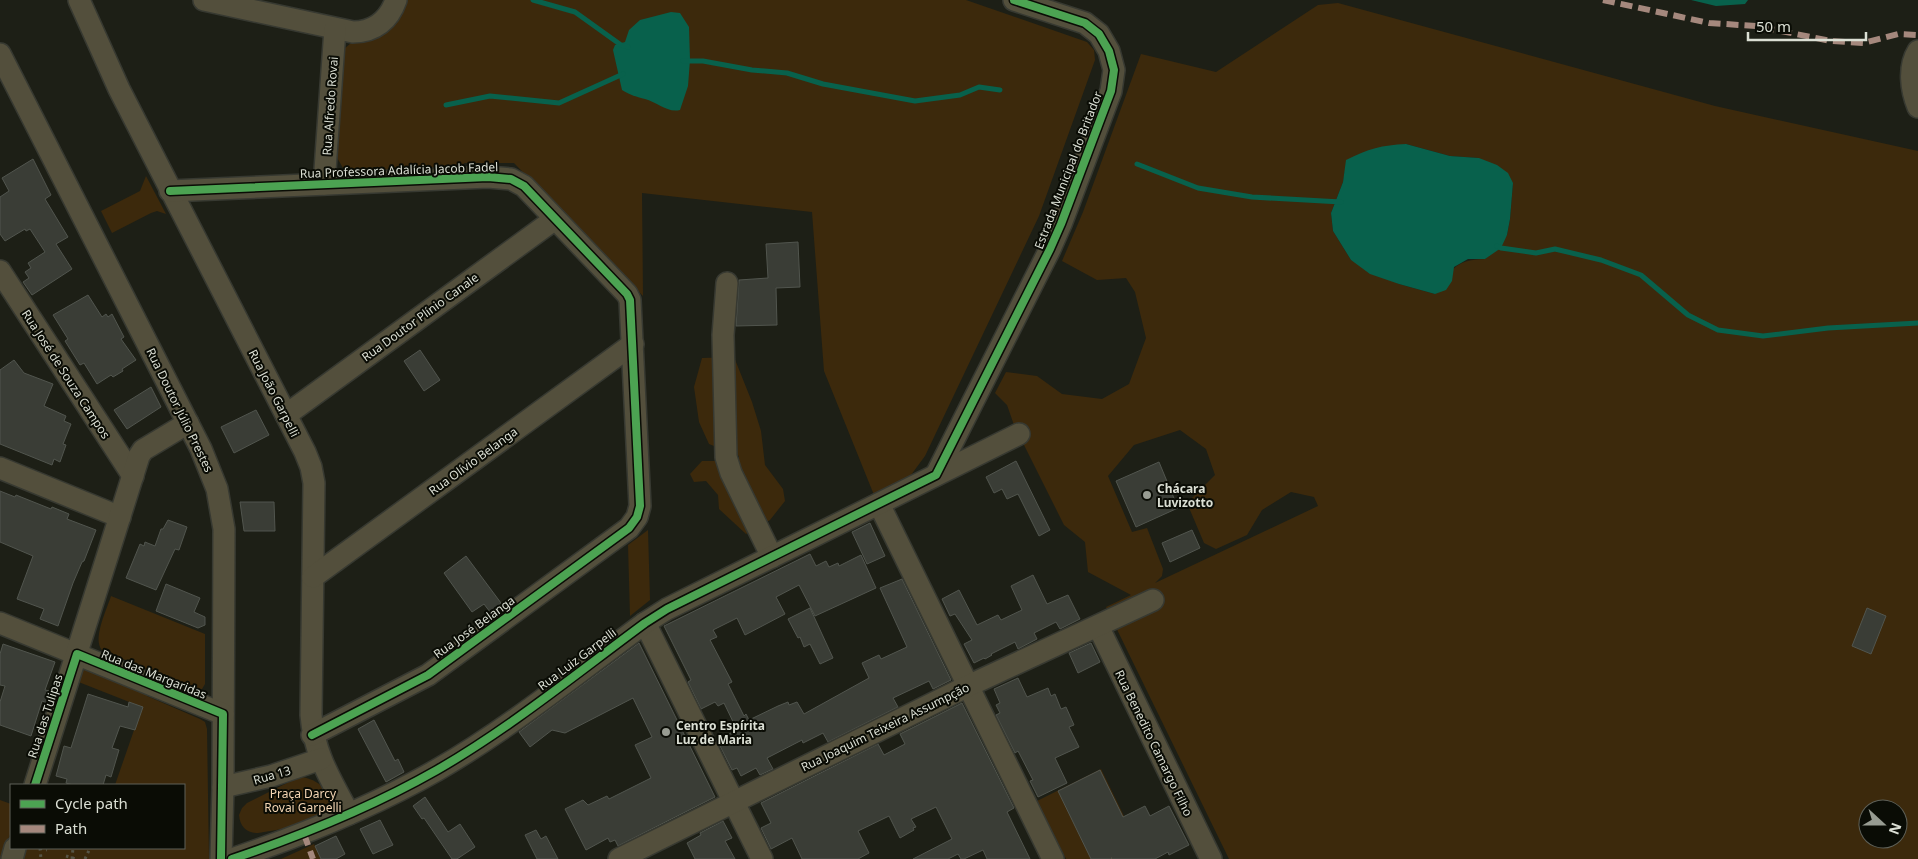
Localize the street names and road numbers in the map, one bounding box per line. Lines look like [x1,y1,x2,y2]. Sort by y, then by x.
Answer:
street label: Rua Alfredo Rovai [318,56,342,156]
street label: Estrada Municipal do Britador [1030,89,1106,251]
street label: Rua Professora Adalícia Jacob Fadel [299,158,499,182]
street label: Rua Doutor Plínio Canale [358,269,482,365]
street label: Rua José de Souza Campos [18,306,114,442]
street label: Rua Doutor Júlio Prestes [142,345,218,475]
street label: Rua João Garpelli [245,346,303,440]
street label: Rua Olívio Belanga [425,423,521,499]
street label: Rua José Belanga [430,592,518,662]
street label: Rua Luiz Garpelli [534,624,620,694]
street label: Rua das Margaridas [99,645,209,703]
street label: Rua Benedito Camargo Filho [1111,667,1197,819]
street label: Rua das Tulipas [23,672,67,760]
street label: Rua Joaquim Teixeira Assumpção [798,679,972,775]
street label: Rua 13 [251,761,293,788]

